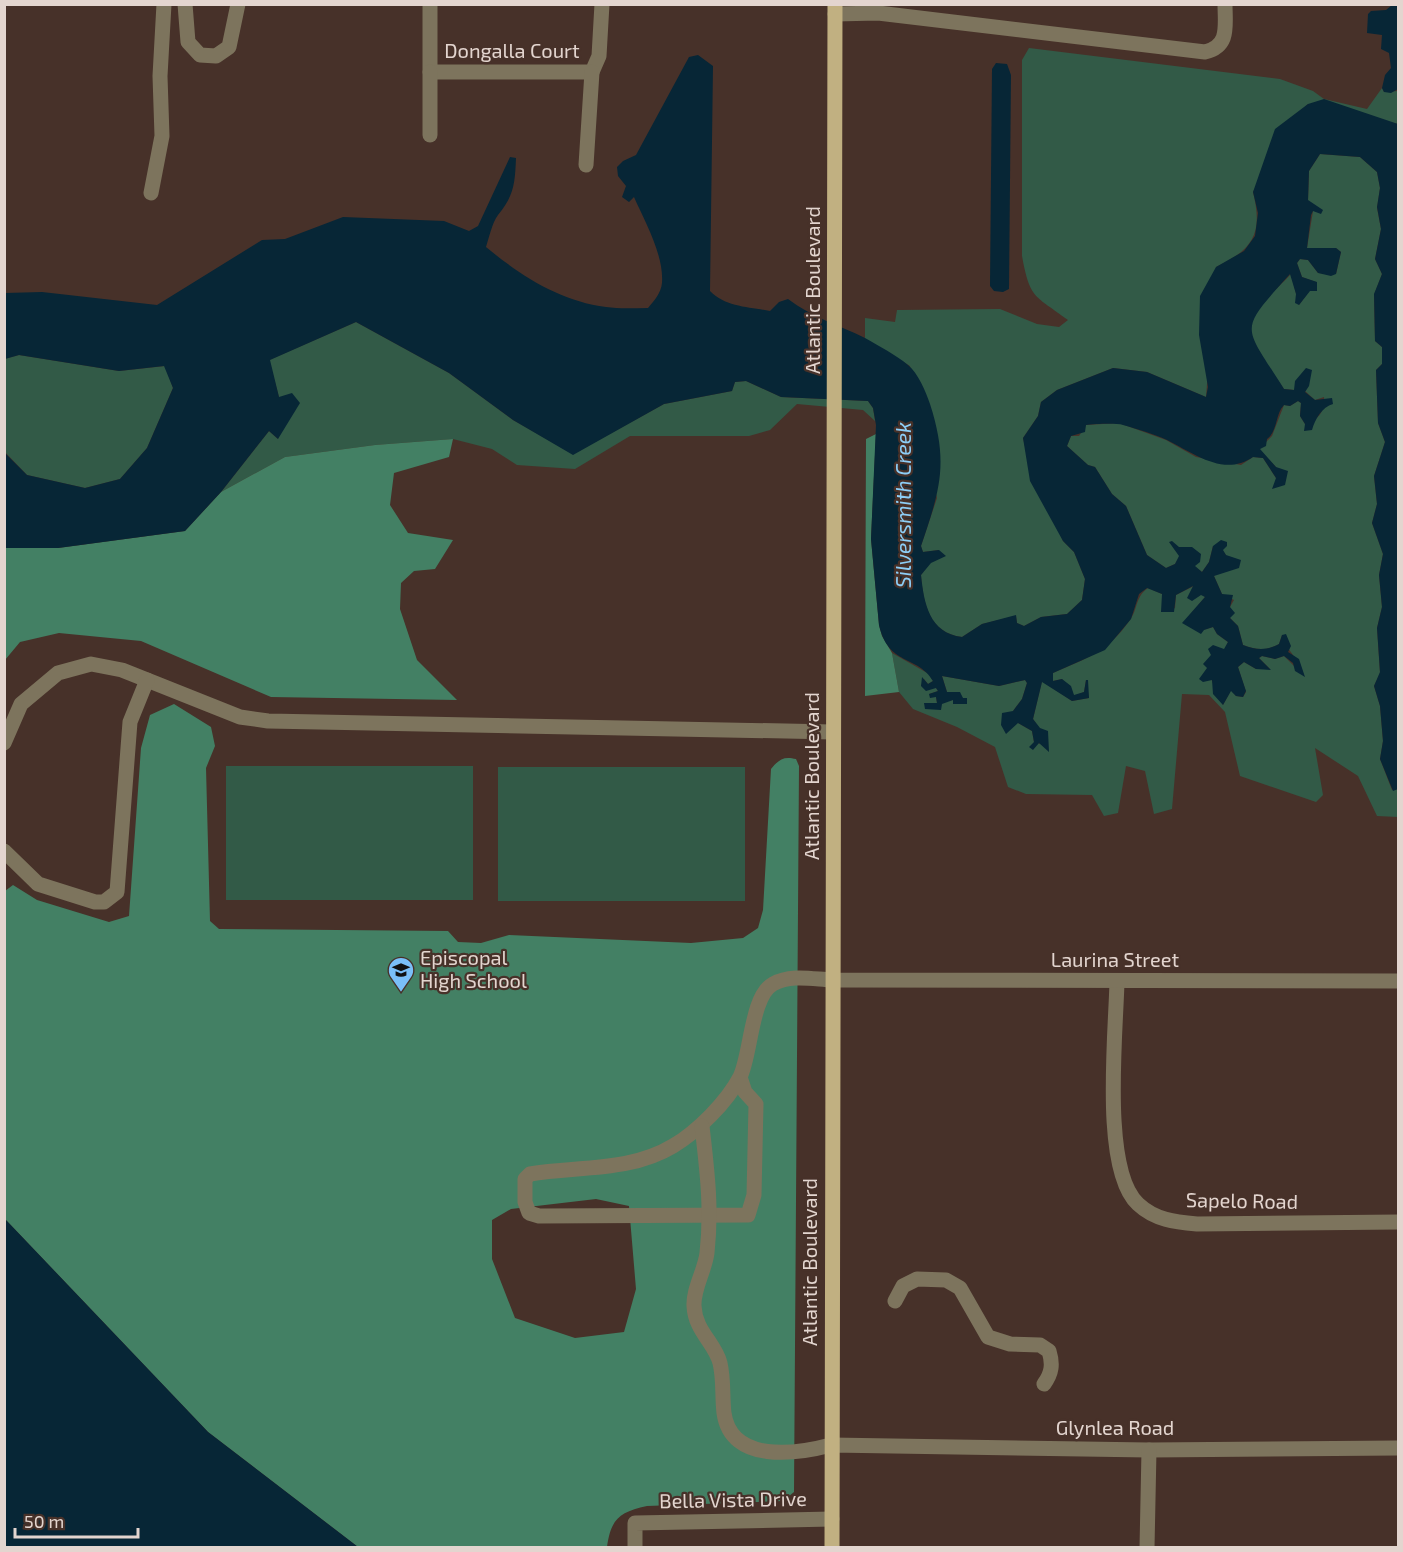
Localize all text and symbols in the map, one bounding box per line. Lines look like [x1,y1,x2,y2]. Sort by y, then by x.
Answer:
street label: Dongalla Court [444,38,580,62]
street label: Atlantic Boulevard [800,206,824,374]
water label: Silversmith Creek [890,422,915,588]
street label: Atlantic Boulevard [799,692,823,860]
place label: Episcopal High School [420,945,527,992]
street label: Laurina Street [1051,947,1180,971]
school or university icon: Episcopal High School [386,955,416,993]
street label: Atlantic Boulevard [797,1178,821,1346]
street label: Sapelo Road [1186,1187,1298,1213]
street label: Glynlea Road [1056,1415,1174,1439]
street label: Bella Vista Drive [659,1486,807,1512]
scale bar [15,1501,138,1539]
text: 50 m [24,1510,64,1532]

